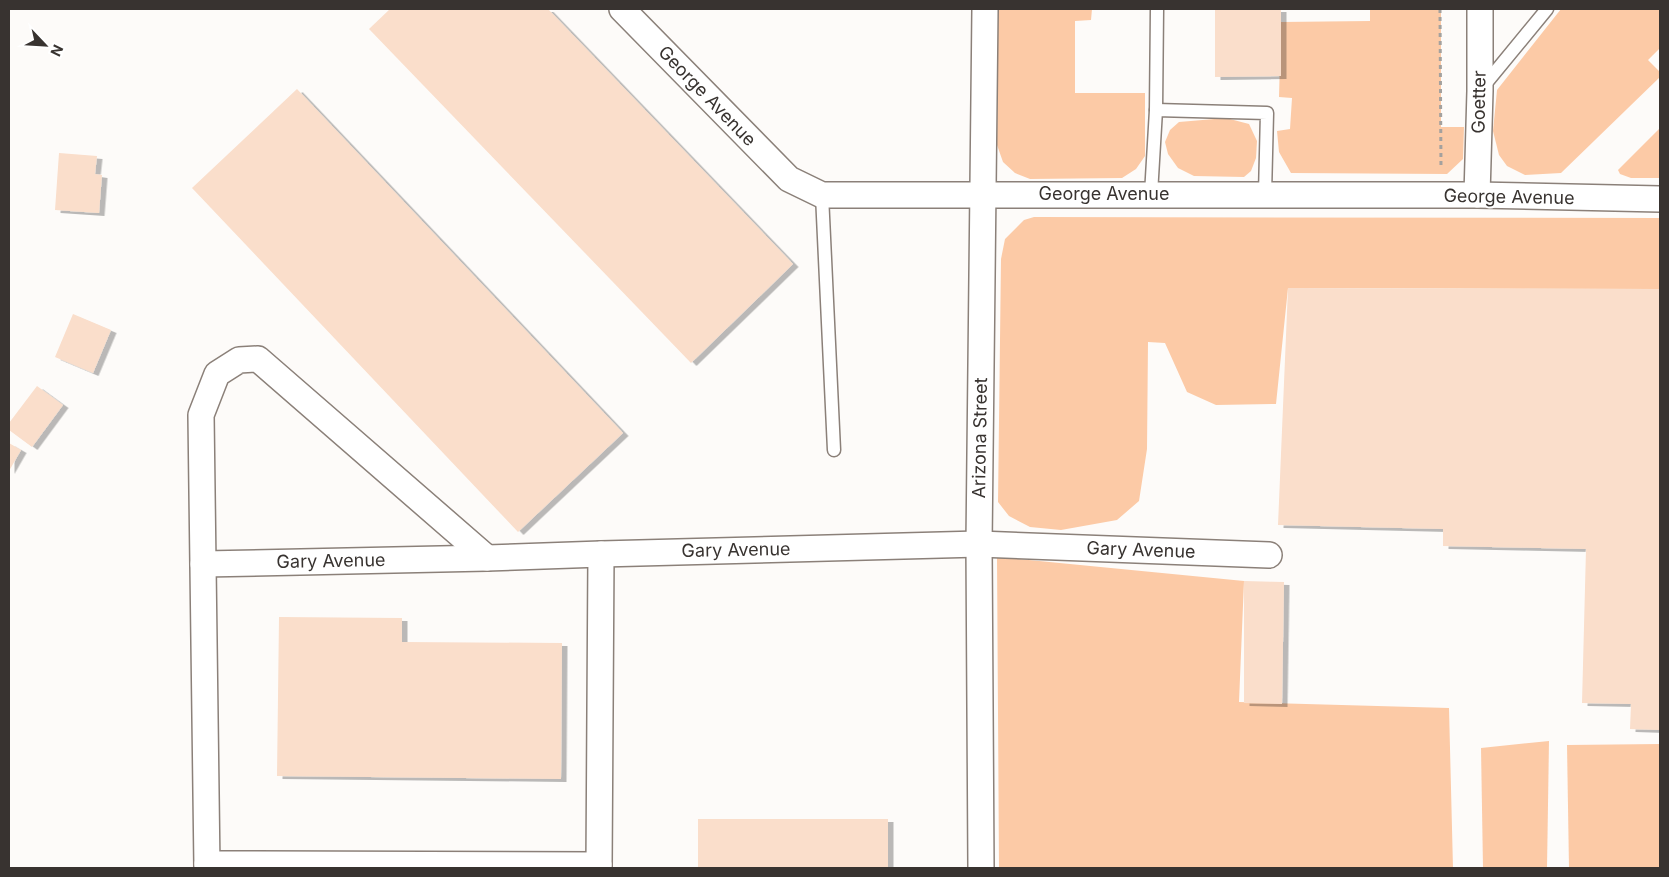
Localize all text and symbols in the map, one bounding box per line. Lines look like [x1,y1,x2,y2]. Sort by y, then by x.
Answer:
north arrow [20,20,70,70]
street label: George Avenue [654,41,760,150]
text: N [47,42,67,59]
street label: Goetter [1467,70,1490,134]
street label: George Avenue [1038,183,1170,204]
street label: George Avenue [1443,185,1575,208]
street label: Arizona Street [968,377,991,499]
street label: Gary Avenue [1086,537,1196,562]
street label: Gary Avenue [681,538,791,561]
street label: Gary Avenue [276,549,386,572]

